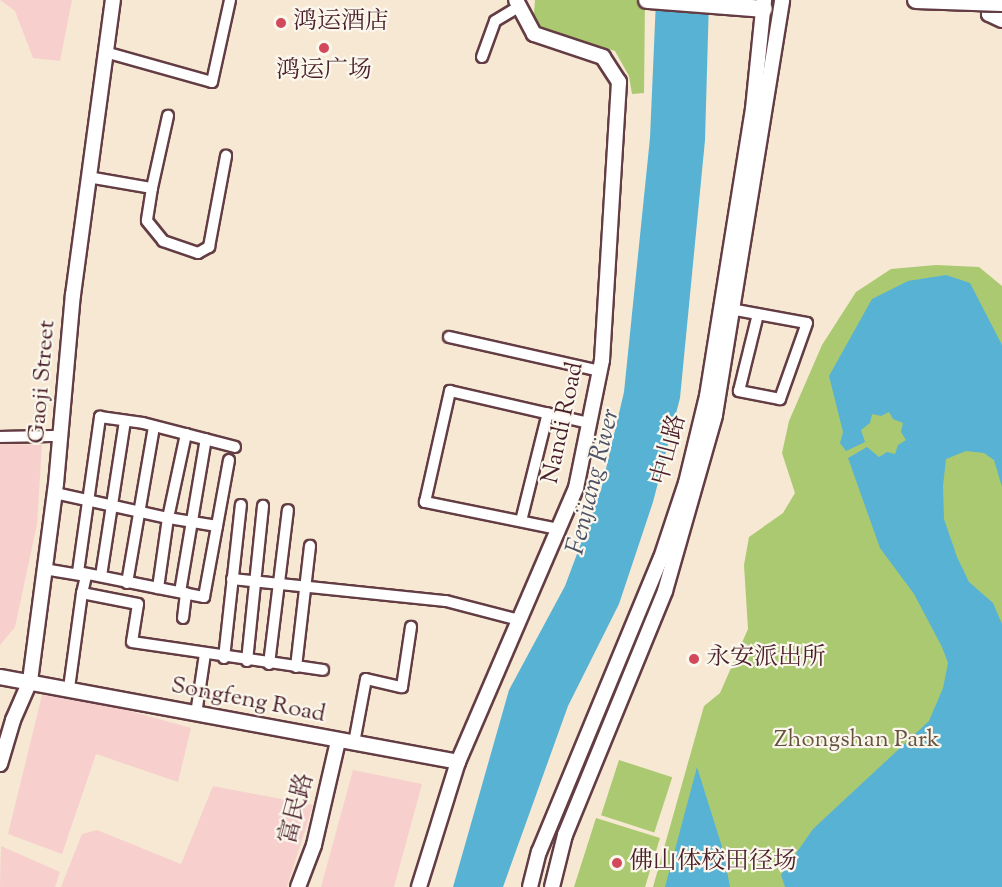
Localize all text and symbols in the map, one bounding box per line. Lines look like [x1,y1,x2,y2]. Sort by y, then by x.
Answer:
place label: 鸿运酒店 [293,9,389,37]
marker: 鸿运酒店 [274,16,288,30]
marker: 鸿运广场 [317,41,331,55]
place label: 鸿运广场 [276,58,372,86]
street label: Gaoji Street [23,319,63,445]
street label: Nandi Road [537,360,591,486]
water label: Fenjiang River [561,406,627,558]
street label: 中山路 [647,411,693,489]
place label: 永安派出所 [706,645,826,673]
marker: 永安派出所 [687,652,701,666]
street label: Songfeng Road [168,672,328,730]
park label: Zhongshan Park [774,727,940,755]
street label: 富民路 [275,770,321,848]
place label: 佛山体校田径场 [629,849,797,877]
marker: 佛山体校田径场 [610,856,624,870]

